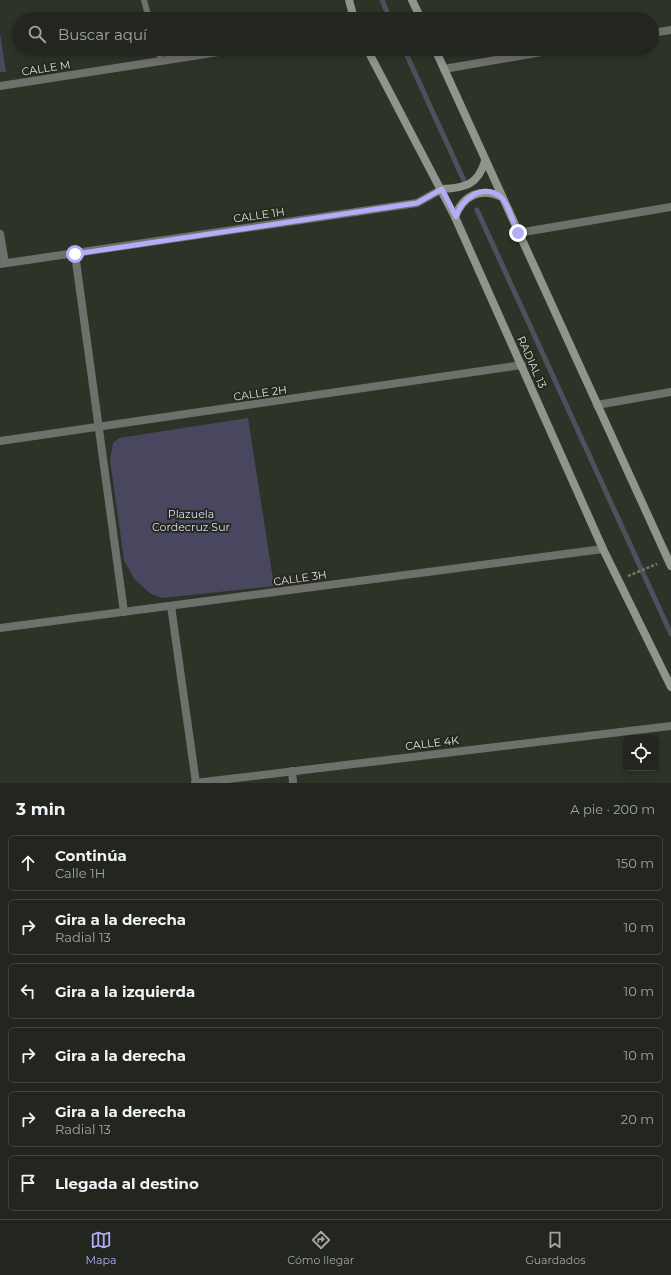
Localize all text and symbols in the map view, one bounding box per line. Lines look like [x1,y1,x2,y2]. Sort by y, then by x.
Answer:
search box [12,12,659,56]
icon: search [26,23,48,45]
text: Buscar aquí [58,25,147,44]
street label: CALLE M [21,57,71,79]
street label: CALLE 1H [232,204,286,226]
route end [509,224,527,242]
route start [66,245,84,263]
street label: RADIAL 13 [514,334,550,390]
street label: CALLE 2H [232,382,288,404]
park label: Plazuela Cordecruz Sur [152,507,230,534]
street label: CALLE 3H [272,567,328,589]
street label: CALLE 4K [404,733,460,753]
map controls [623,735,659,771]
button: locate [623,735,659,771]
text: 3 min [16,799,66,819]
text: A pie · 200 m [570,801,655,817]
text: Continúa [55,846,127,865]
icon: ahead [17,852,39,874]
text: 150 m [616,855,654,871]
text: Calle 1H [55,865,105,881]
text: Gira a la derecha [55,910,186,929]
icon: right [17,916,39,938]
text: 10 m [624,919,654,935]
text: Radial 13 [55,929,111,945]
icon: left [17,980,39,1002]
text: Gira a la izquierda [55,982,195,1001]
text: 10 m [624,983,654,999]
icon: right [17,1044,39,1066]
text: Gira a la derecha [55,1046,186,1065]
text: 10 m [624,1047,654,1063]
text: Gira a la derecha [55,1102,186,1121]
icon: right [17,1108,39,1130]
text: 20 m [621,1111,654,1127]
text: Radial 13 [55,1121,111,1137]
icon: arrive [17,1172,39,1194]
text: Llegada al destino [55,1174,199,1193]
tab: Mapa [85,1229,116,1267]
tab: Cómo llegar [287,1229,354,1267]
tab: Guardados [525,1229,586,1267]

